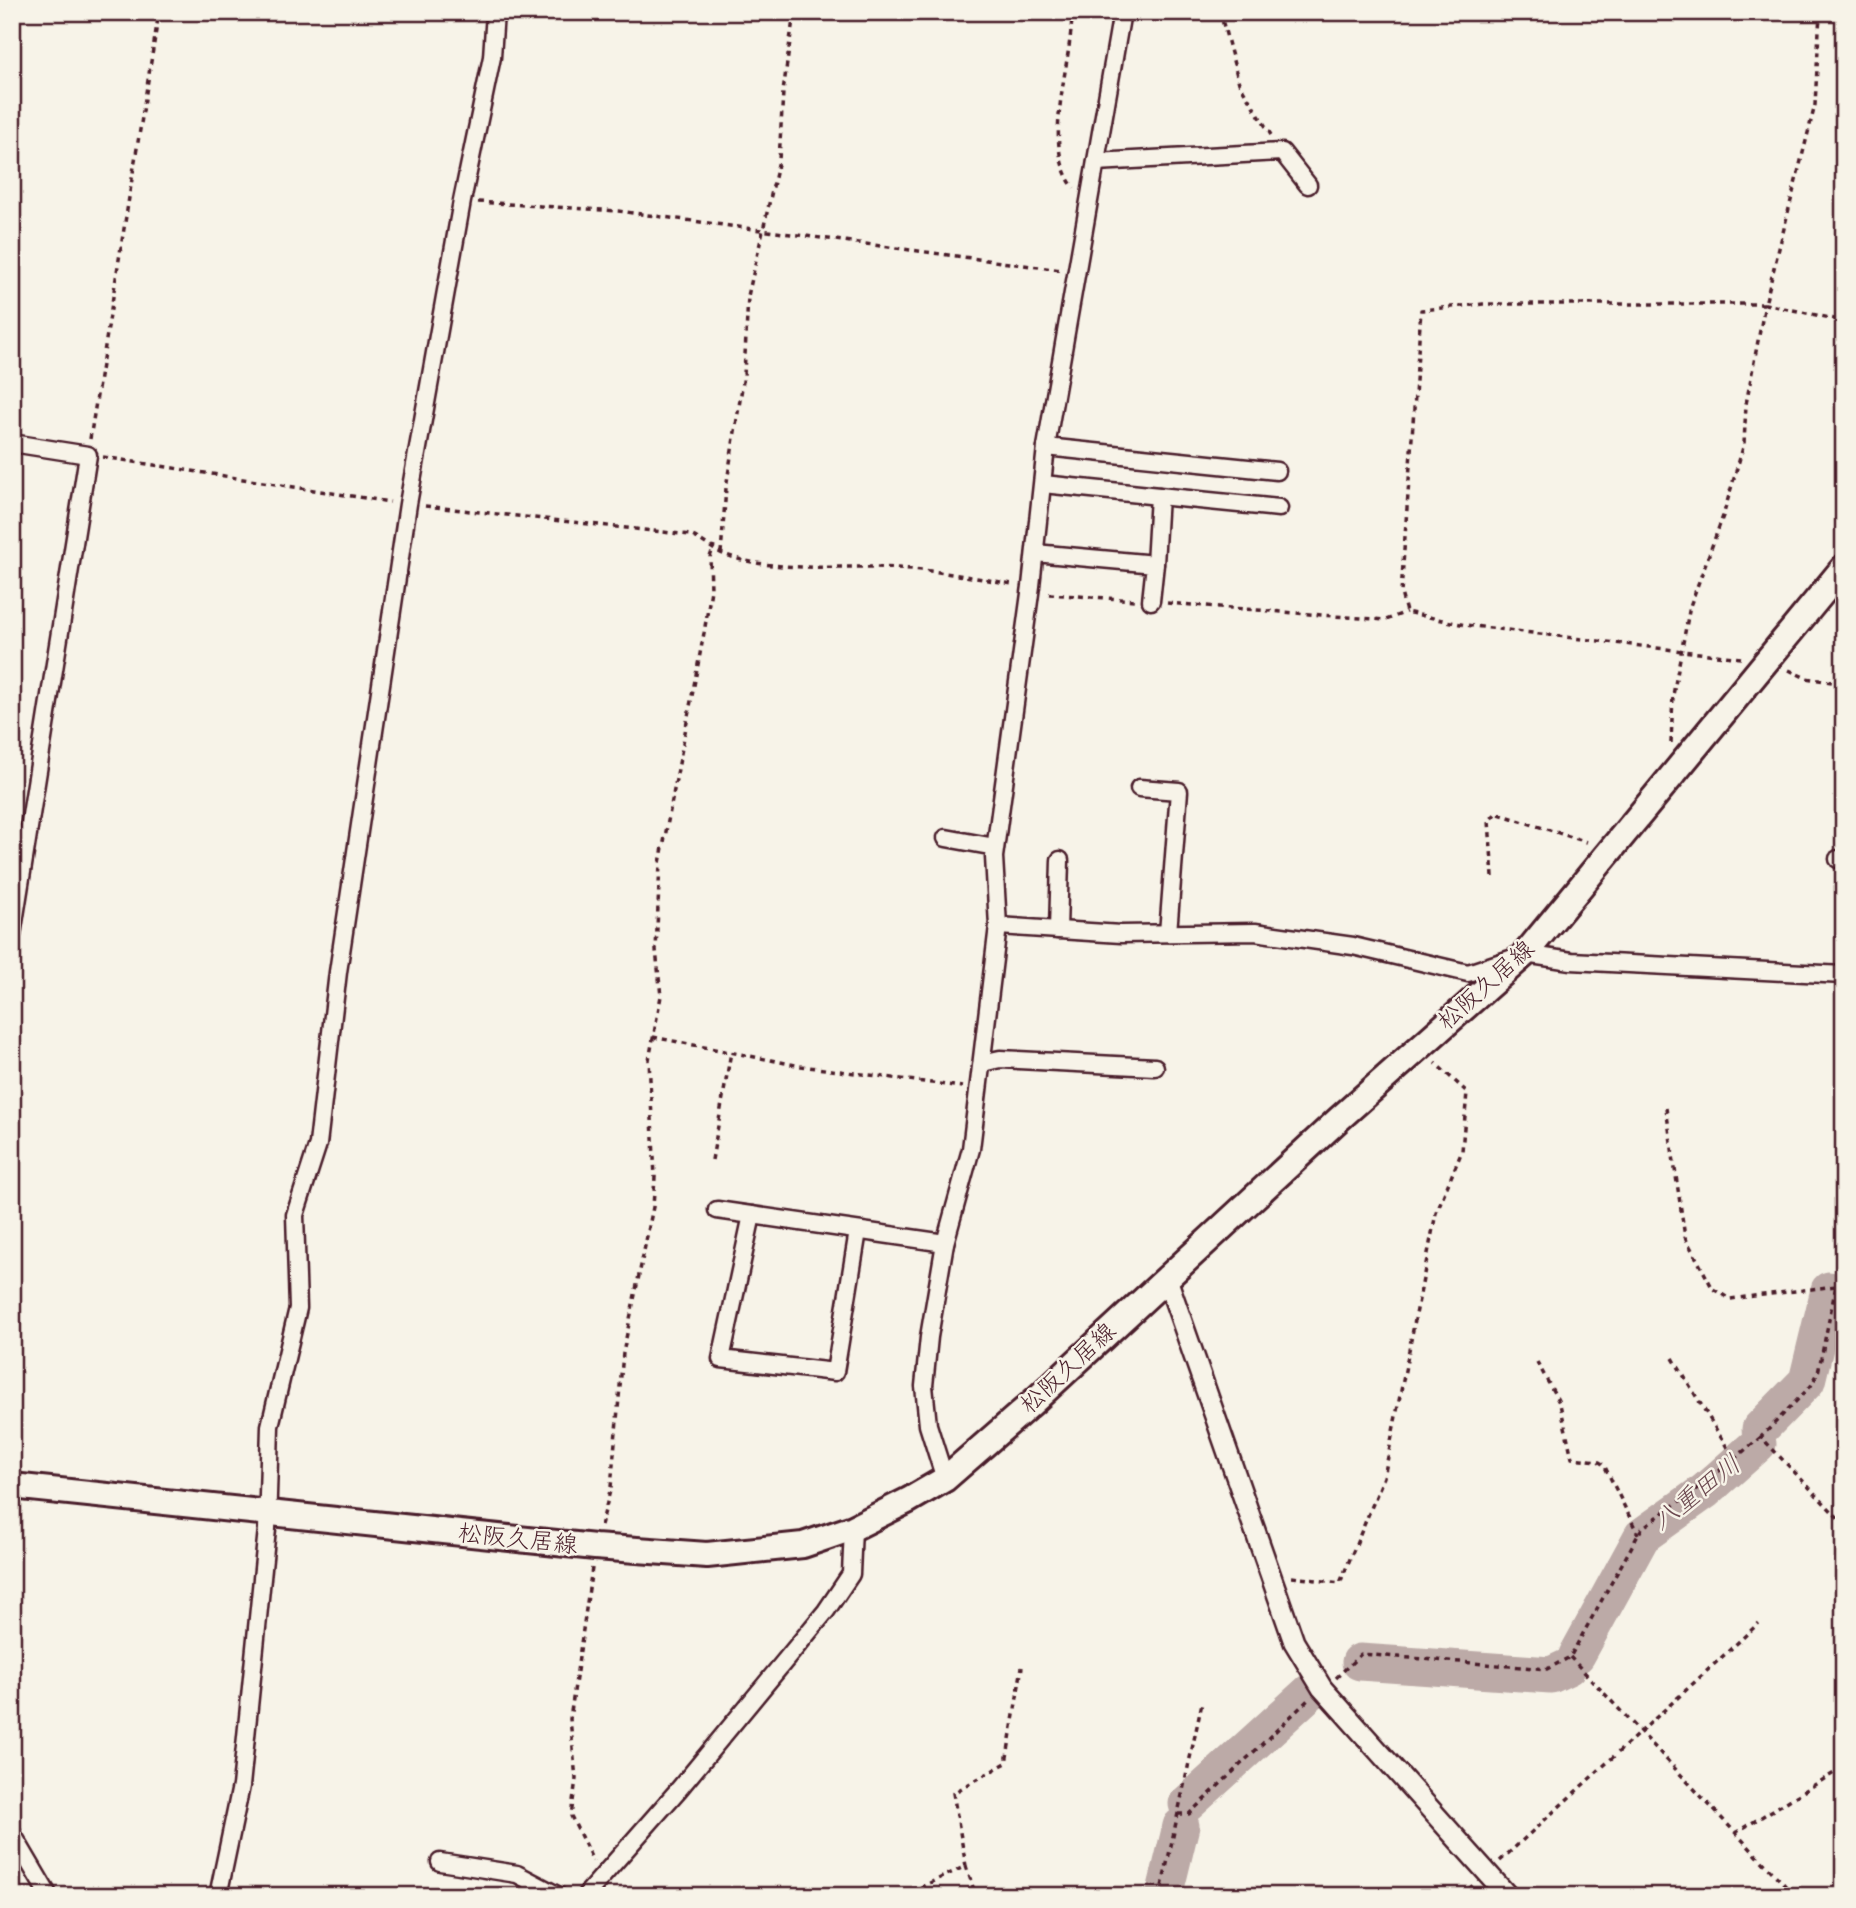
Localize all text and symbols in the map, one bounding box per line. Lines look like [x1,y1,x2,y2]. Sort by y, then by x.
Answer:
street label: 松阪久居線 [1432,934,1540,1036]
street label: 松阪久居線 [1014,1316,1122,1420]
water label: 八重田川 [1646,1449,1748,1537]
street label: 松阪久居線 [457,1518,579,1560]

